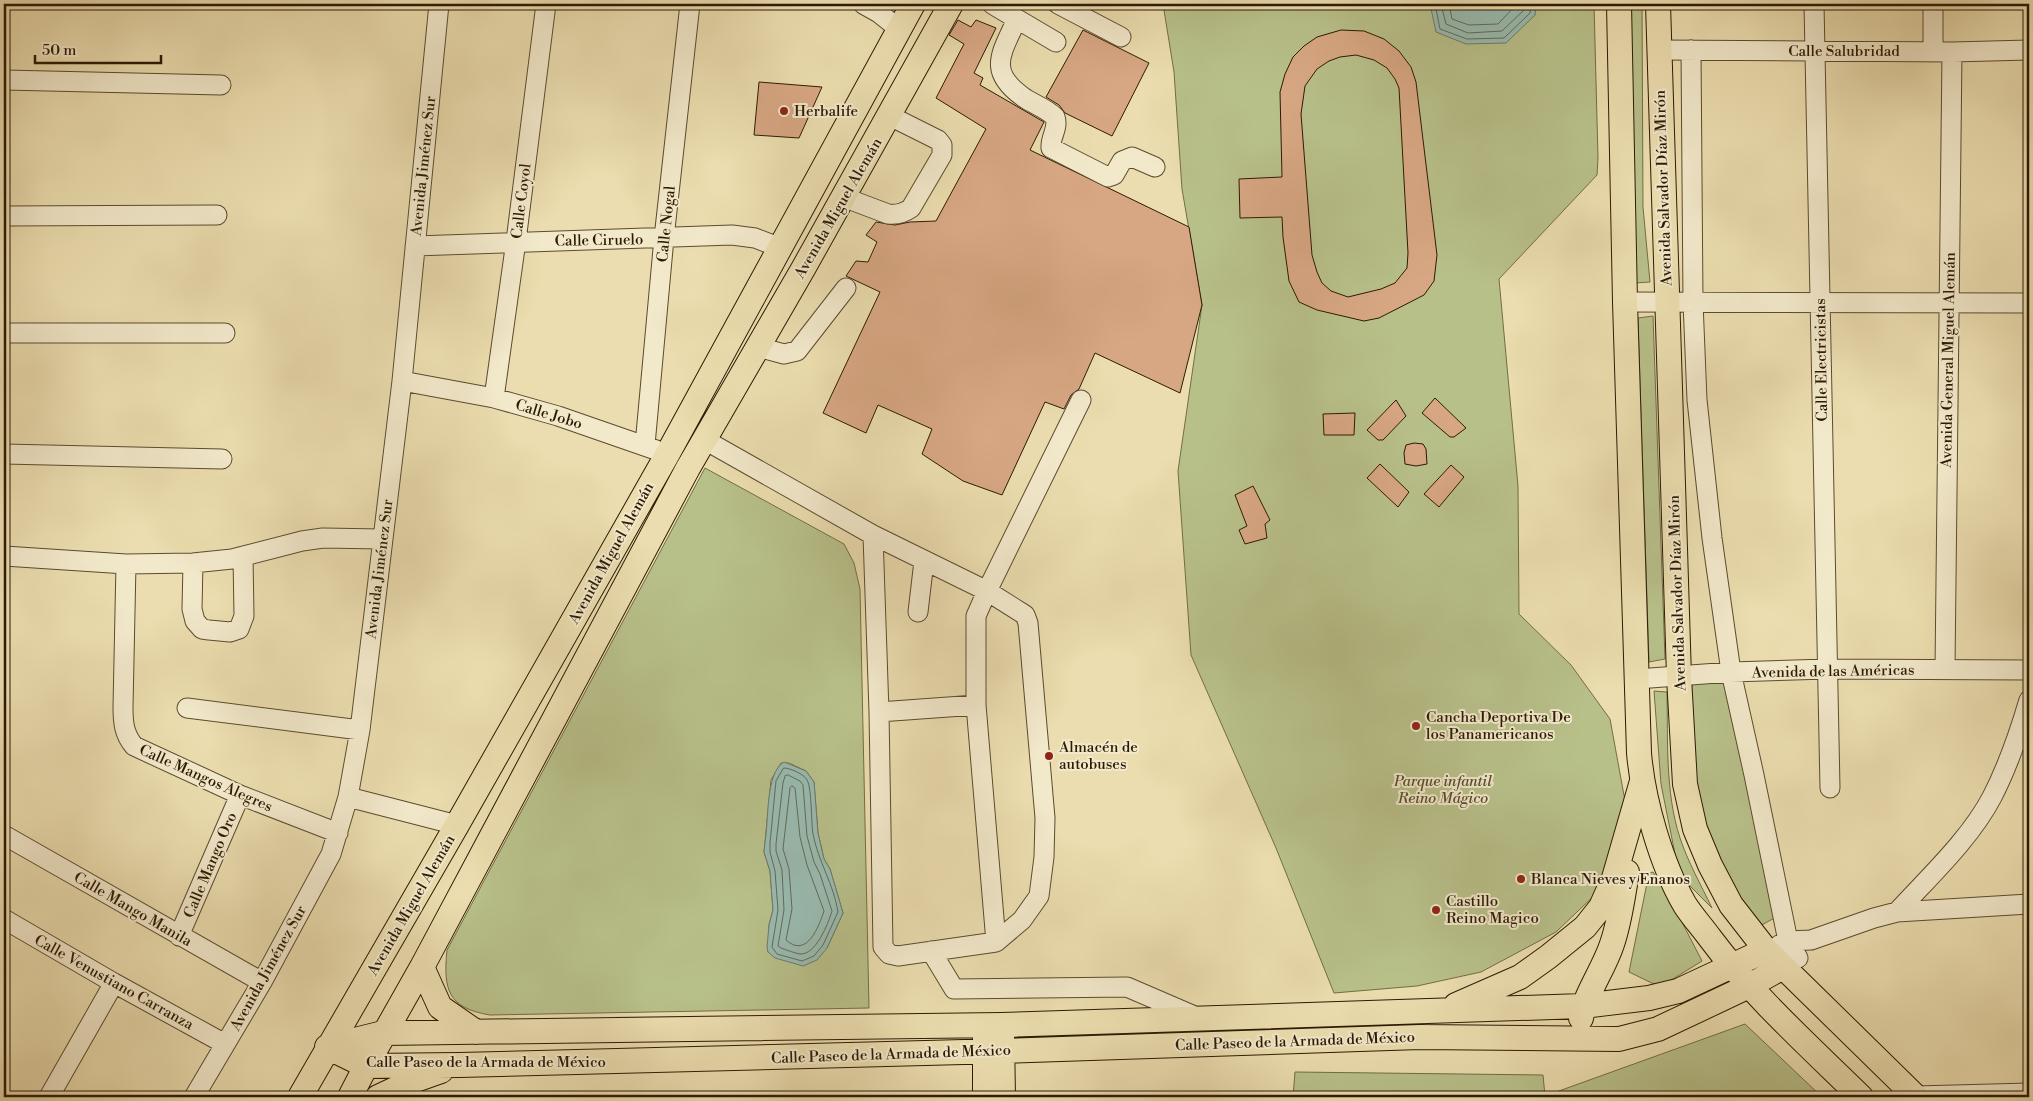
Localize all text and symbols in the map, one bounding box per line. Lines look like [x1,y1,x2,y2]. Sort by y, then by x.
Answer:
scale bar [35,32,161,64]
text: 50 m [42,41,76,60]
street label: Calle Salubridad [1788,42,1900,61]
street label: Avenida Salvador Díaz Mirón [1651,90,1676,287]
street label: Avenida Jiménez Sur [407,95,440,238]
place label: Herbalife [794,102,858,121]
marker: Herbalife [778,105,790,117]
street label: Avenida Miguel Alemán [790,135,886,283]
street label: Calle Coyol [507,162,536,240]
street label: Calle Nogal [653,184,680,263]
street label: Calle Ciruelo [555,230,643,251]
street label: Avenida General Miguel Alemán [1937,252,1960,469]
street label: Calle Electricistas [1811,298,1832,422]
street label: Calle Jobo [513,395,585,434]
street label: Avenida Miguel Alemán [564,479,658,628]
street label: Avenida Salvador Díaz Mirón [1665,495,1690,692]
street label: Avenida Jiménez Sur [361,498,398,641]
street label: Avenida de las Américas [1750,661,1915,682]
place label: Cancha Deportiva De los Panamericanos [1426,708,1571,744]
marker: Cancha Deportiva De los Panamericanos [1410,720,1422,732]
place label: Almacén de autobuses [1058,738,1138,774]
street label: Calle Mangos Alegres [136,740,275,816]
marker: Almacén de autobuses [1043,750,1055,762]
park label: Parque infantil Reino Mágico [1393,772,1492,808]
street label: Calle Mango Oro [180,809,241,921]
street label: Avenida Miguel Alemán [363,832,459,980]
street label: Calle Mango Manila [70,868,196,951]
place label: Blanca Nieves y Enanos [1530,870,1690,889]
marker: Blanca Nieves y Enanos [1515,873,1527,885]
place label: Castillo Reino Magico [1446,892,1539,928]
street label: Avenida Jiménez Sur [226,902,311,1035]
marker: Castillo Reino Magico [1430,904,1442,916]
street label: Calle Venustiano Carranza [31,931,197,1034]
street label: Calle Paseo de la Armada de México [1175,1028,1415,1055]
street label: Calle Paseo de la Armada de México [771,1041,1011,1068]
street label: Calle Paseo de la Armada de México [366,1053,606,1072]

